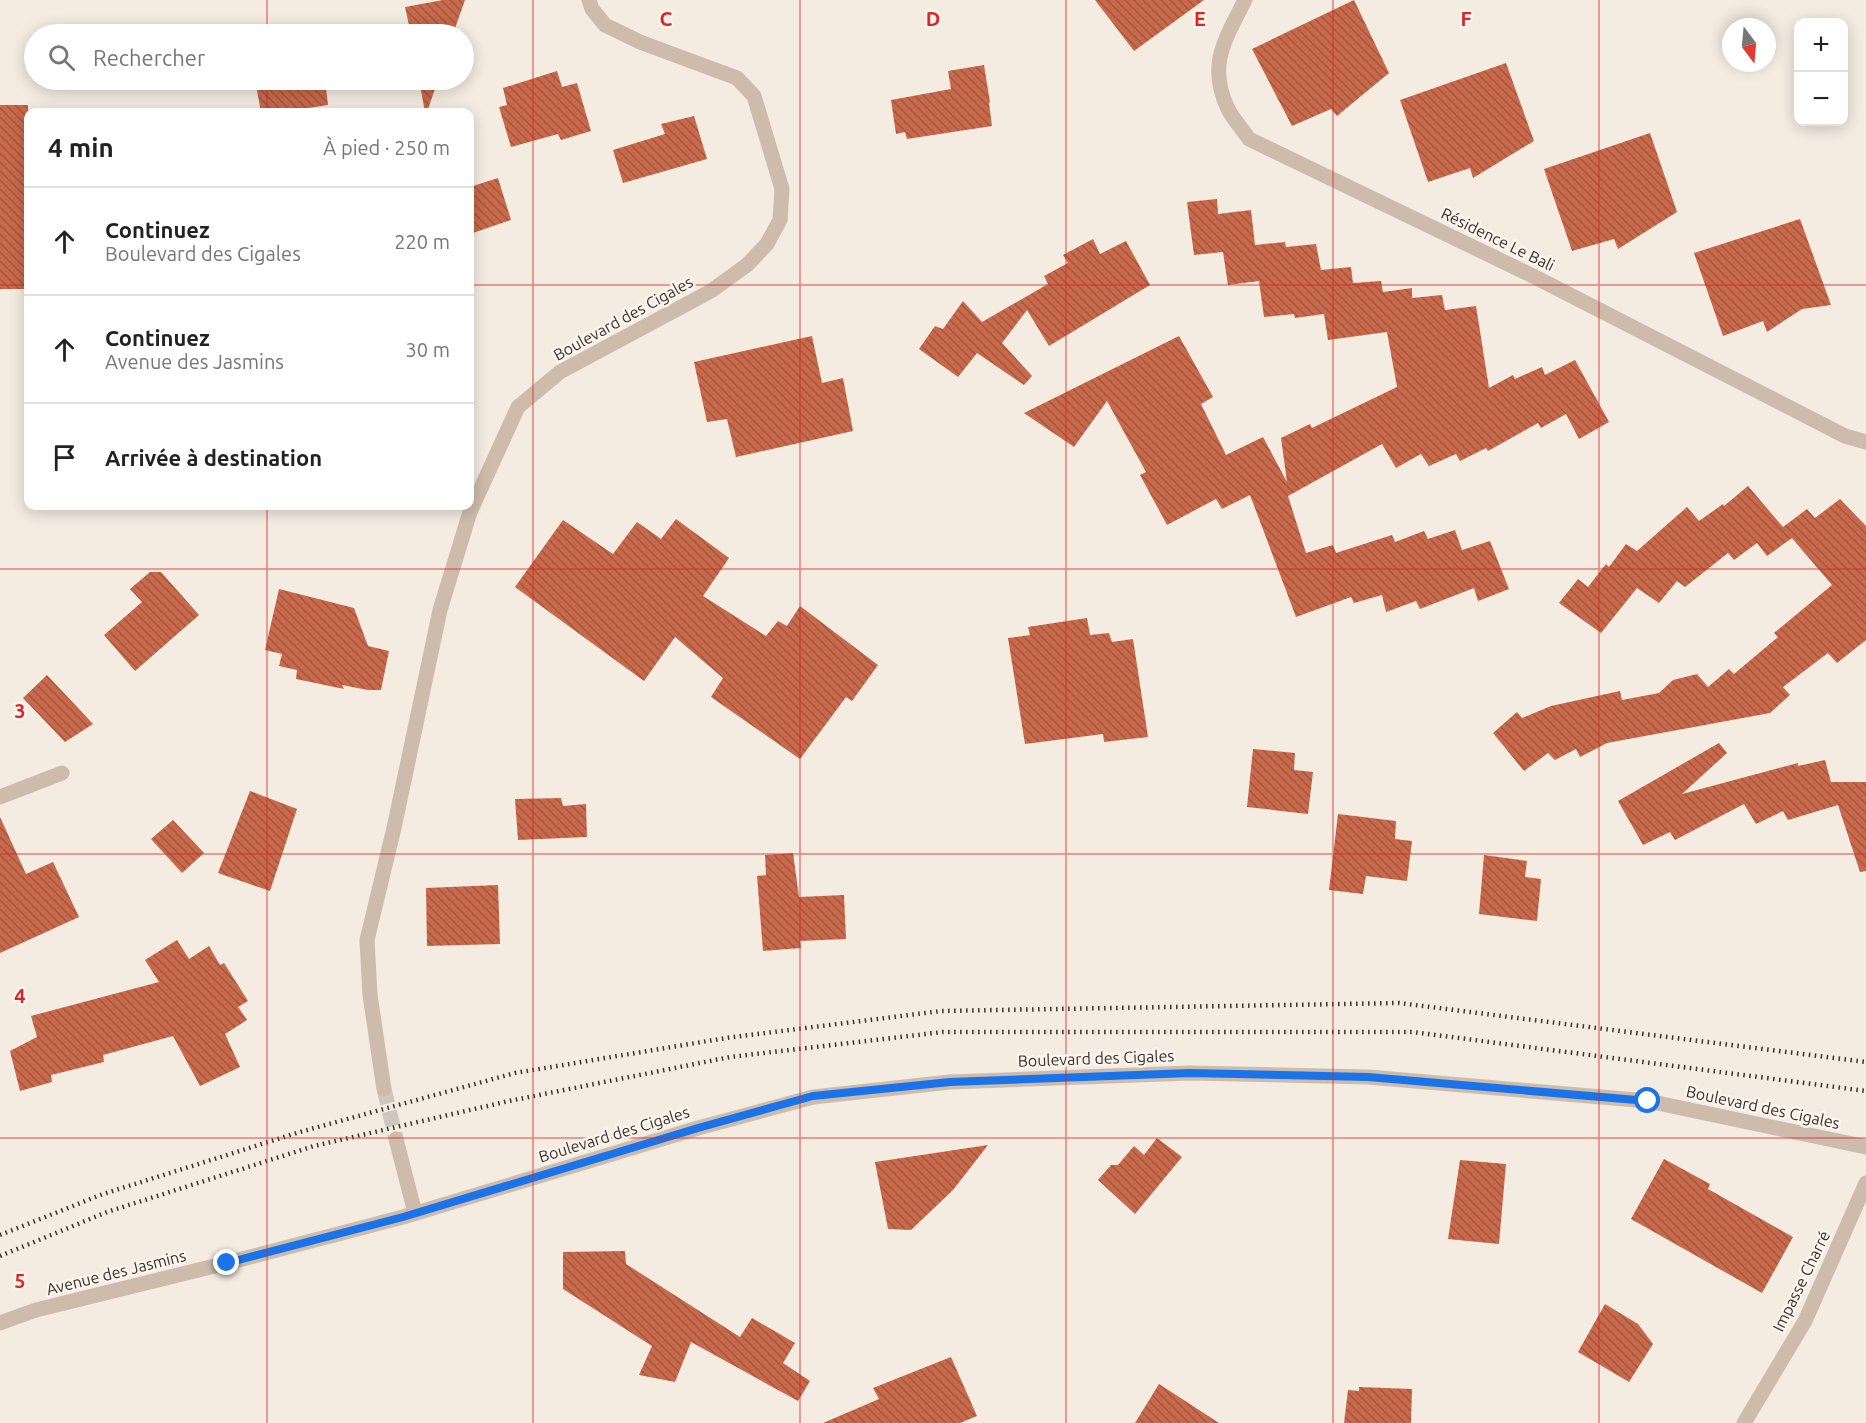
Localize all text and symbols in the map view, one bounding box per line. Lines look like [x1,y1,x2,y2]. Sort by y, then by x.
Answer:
text: C [660,7,673,30]
text: D [926,7,940,30]
text: E [1194,7,1206,30]
text: F [1460,7,1472,30]
north arrow [1722,18,1776,72]
map controls [1794,18,1848,126]
button: + [1794,18,1848,72]
search box [24,24,474,90]
icon: search [45,41,78,74]
text: Rechercher [93,45,205,70]
button: − [1794,72,1848,126]
text: 4 min [48,133,114,162]
text: À pied · 250 m [323,136,450,159]
street label: Résidence Le Bali [1438,204,1558,274]
text: Continuez [105,217,210,242]
icon: ahead [48,225,81,258]
text: 220 m [394,230,450,253]
text: Boulevard des Cigales [105,242,301,265]
street label: Boulevard des Cigales [550,272,696,364]
text: Continuez [105,325,210,350]
icon: ahead [48,333,81,366]
text: 30 m [406,338,450,361]
text: Avenue des Jasmins [105,350,284,373]
icon: arrive [48,441,81,474]
text: Arrivée à destination [105,445,322,470]
text: 3 [14,699,26,722]
text: 4 [14,984,26,1007]
street label: Boulevard des Cigales [1017,1046,1175,1070]
street label: Boulevard des Cigales [1685,1082,1842,1132]
route start [1634,1087,1660,1113]
street label: Boulevard des Cigales [536,1102,692,1166]
street label: Impasse Charré [1769,1228,1833,1334]
street label: Avenue des Jasmins [44,1246,188,1298]
route end [213,1249,239,1275]
text: 5 [14,1269,26,1292]

